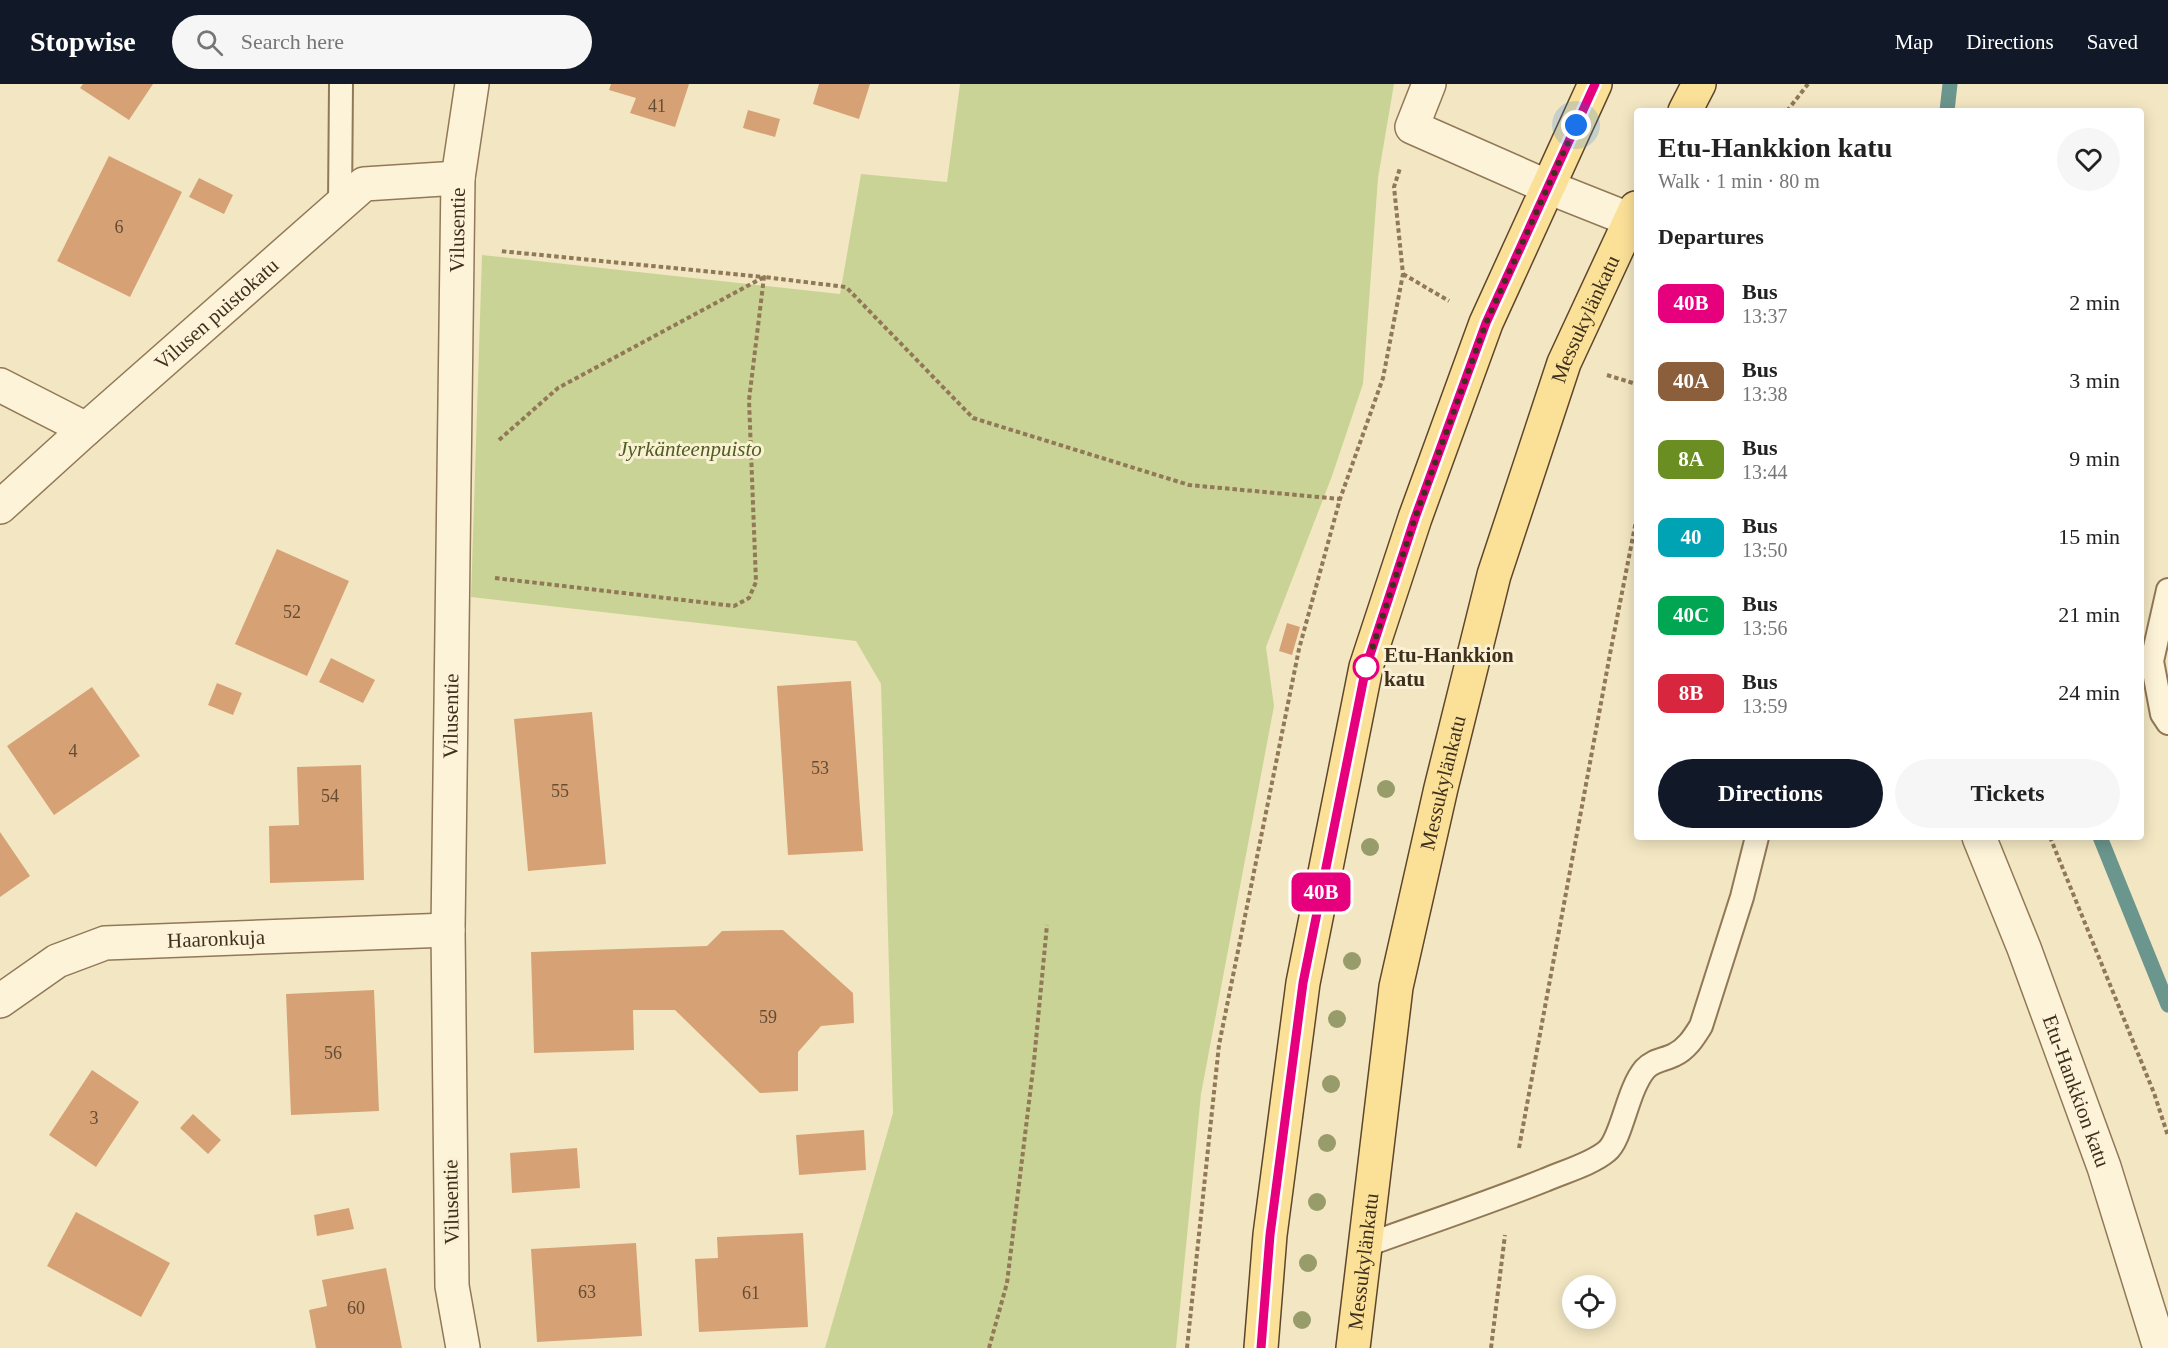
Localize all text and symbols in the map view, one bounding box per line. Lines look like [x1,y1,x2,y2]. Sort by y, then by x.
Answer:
search box [172,15,592,69]
text: Stopwise [30,26,136,57]
icon: search [193,26,226,59]
text: Search here [241,29,344,54]
text: Map [1895,30,1933,54]
text: Directions [1966,30,2054,54]
text: Saved [2087,30,2138,54]
house number: 41 [648,96,666,116]
your location [1561,110,1591,140]
button: heart [2057,128,2120,191]
text: Etu-Hankkion katu [1658,132,1892,163]
text: Walk · 1 min · 80 m [1658,170,1820,192]
street label: Vilusentie [445,187,470,273]
house number: 6 [115,217,124,237]
text: Departures [1658,224,1764,249]
street label: Messukylänkatu [1546,251,1625,386]
street label: Vilusen puistokatu [150,253,284,375]
text: Bus [1742,279,1777,304]
text: 2 min [2069,290,2120,315]
text: 40B [1673,291,1709,315]
text: 13:37 [1742,305,1788,327]
text: Bus [1742,357,1777,382]
text: 3 min [2069,368,2120,393]
text: 40A [1673,369,1709,393]
text: 13:38 [1742,383,1788,405]
text: Bus [1742,435,1777,460]
park label: Jyrkänteenpuisto [618,437,762,461]
text: 9 min [2069,446,2120,471]
text: 8A [1678,447,1704,471]
text: 13:44 [1742,461,1788,483]
text: Bus [1742,513,1777,538]
text: 15 min [2058,524,2120,549]
text: 40 [1681,525,1702,549]
text: 13:50 [1742,539,1788,561]
text: Bus [1742,591,1777,616]
house number: 52 [283,602,301,622]
text: 21 min [2058,602,2120,627]
text: 40C [1673,603,1709,627]
text: 13:56 [1742,617,1788,639]
place label: Etu-Hankkion katu [1384,643,1514,691]
marker: Etu-Hankkion katu [1353,654,1379,680]
text: Bus [1742,669,1777,694]
street label: Vilusentie [438,673,463,759]
text: 24 min [2058,680,2120,705]
text: 8B [1679,681,1703,705]
text: 13:59 [1742,695,1788,717]
street label: Messukylänkatu [1415,713,1471,853]
house number: 4 [69,741,78,761]
house number: 53 [811,758,829,778]
button: Directions [1658,759,1883,828]
button: Tickets [1895,759,2120,828]
house number: 55 [551,781,569,801]
house number: 54 [321,786,339,806]
line badge: 40B [1286,872,1356,912]
text: 40B [1303,880,1339,904]
street label: Haaronkuja [167,925,266,953]
house number: 59 [759,1007,777,1027]
street label: Etu-Hankkion katu [2037,1012,2115,1171]
house number: 56 [324,1043,342,1063]
house number: 3 [90,1108,99,1128]
street label: Vilusentie [438,1159,464,1245]
street label: Messukylänkatu [1343,1191,1383,1331]
map controls [1562,1275,1616,1329]
button: locate [1562,1275,1616,1329]
house number: 63 [578,1282,596,1302]
house number: 61 [742,1283,760,1303]
house number: 60 [347,1298,365,1318]

